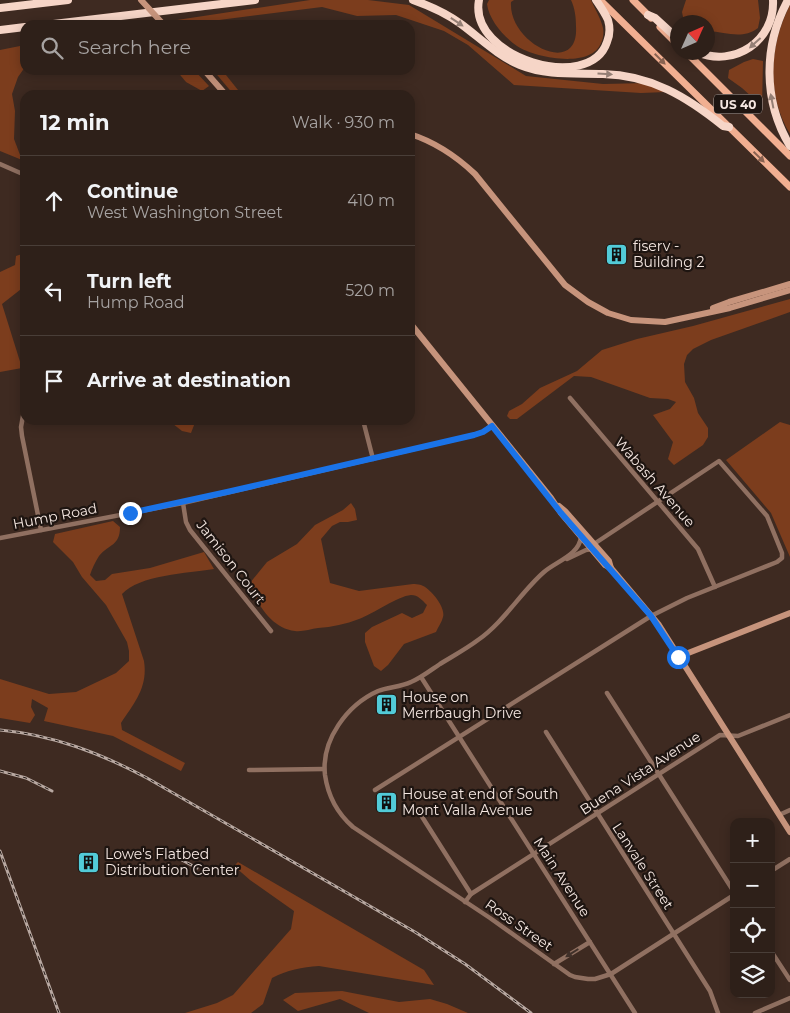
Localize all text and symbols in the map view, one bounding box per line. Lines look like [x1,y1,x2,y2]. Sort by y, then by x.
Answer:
north arrow [670,15,715,60]
one-way arrow [450,17,464,26]
search box [20,20,415,75]
icon: search [38,34,66,62]
text: Search here [78,36,191,59]
one-way arrow [749,37,761,49]
one-way arrow [653,53,665,65]
one-way arrow [597,70,613,78]
one-way arrow [768,93,776,108]
road number: US 40 [714,95,762,114]
text: 12 min [40,110,109,135]
text: Walk · 930 m [292,113,395,132]
one-way arrow [753,151,765,163]
text: Continue [87,180,178,203]
icon: ahead [40,187,68,215]
text: 410 m [347,191,395,210]
text: West Washington Street [87,203,283,222]
place label: fiserv - Building 2 [633,237,704,271]
building icon: fiserv - Building 2 [605,242,629,266]
text: Turn left [87,270,172,293]
icon: left [40,277,68,305]
text: 520 m [345,281,395,300]
text: Hump Road [87,293,185,312]
icon: arrive [40,367,68,395]
text: Arrive at destination [87,369,291,392]
street label: Wabash Avenue [611,433,699,531]
street label: Hump Road [11,499,99,533]
route end [119,502,142,525]
street label: Jamison Court [192,516,270,608]
route start [667,646,690,669]
place label: House on Merrbaugh Drive [402,688,521,722]
building icon: House on Merrbaugh Drive [374,693,398,717]
street label: Buena Vista Avenue [576,727,704,819]
place label: House at end of South Mont Valla Avenue [402,785,558,819]
building icon: House at end of South Mont Valla Avenue [374,790,398,814]
map controls [730,818,775,998]
button: + [730,818,775,863]
street label: Lanvale Street [608,819,678,913]
street label: Main Avenue [530,834,594,920]
place label: Lowe's Flatbed Distribution Center [105,845,240,879]
building icon: Lowe's Flatbed Distribution Center [77,850,101,874]
button: − [730,863,775,908]
street label: Ross Street [482,895,557,955]
button: locate [730,908,775,953]
one-way arrow [565,948,579,957]
button: layers [730,953,775,998]

